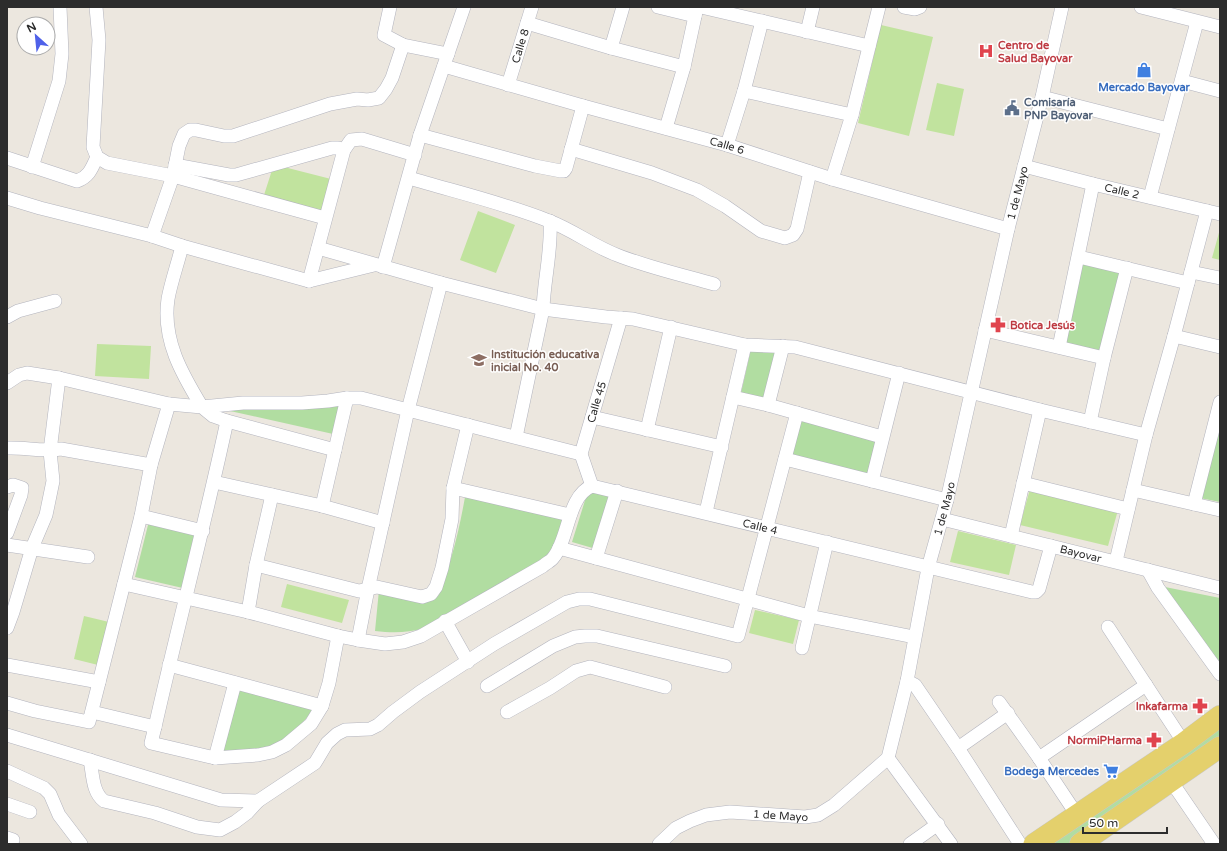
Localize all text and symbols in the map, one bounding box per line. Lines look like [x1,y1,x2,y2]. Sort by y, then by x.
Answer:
north arrow [16,16,56,56]
text: N [25,20,39,35]
street label: Calle 8 [509,27,531,65]
place label: Centro de Salud Bayovar [998,39,1073,66]
hospital icon: Centro de Salud Bayovar [977,42,995,60]
shop icon: Mercado Bayovar [1135,61,1153,79]
place label: Mercado Bayovar [1098,81,1191,95]
place label: Comisaría PNP Bayovar [1024,96,1094,123]
public building icon: Comisaría PNP Bayovar [1003,99,1021,117]
street label: Calle 6 [708,134,746,157]
street label: 1 de Mayo [1004,164,1031,221]
street label: Calle 2 [1103,180,1141,201]
pharmacy icon: Botica Jesús [989,316,1007,334]
place label: Botica Jesús [1010,319,1075,332]
place label: Institución educativa inicial No. 40 [491,348,599,374]
school or university icon: Institución educativa inicial No. 40 [470,351,488,369]
street label: Calle 45 [584,380,609,424]
street label: 1 de Mayo [931,480,958,537]
street label: Calle 4 [741,516,779,537]
street label: Bayovar [1059,542,1104,565]
pharmacy icon: Inkafarma [1191,697,1209,715]
place label: Inkafarma [1136,700,1188,713]
pharmacy icon: NormiPHarma [1145,731,1163,749]
place label: NormiPHarma [1067,734,1142,747]
supermarket icon: Bodega Mercedes [1102,762,1120,780]
place label: Bodega Mercedes [1004,765,1100,779]
street label: 1 de Mayo [753,807,809,824]
scale bar [1083,809,1167,835]
text: 50 m [1089,816,1118,830]

